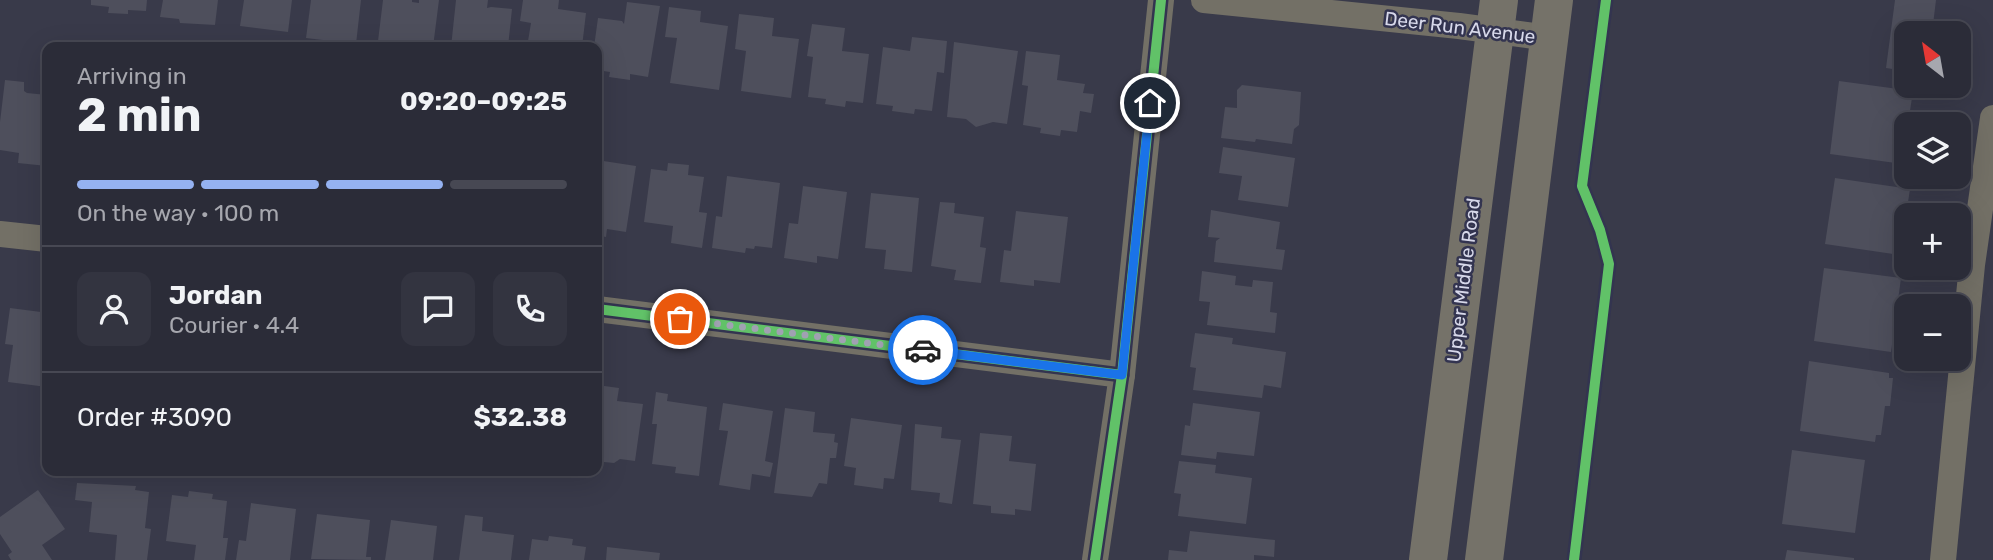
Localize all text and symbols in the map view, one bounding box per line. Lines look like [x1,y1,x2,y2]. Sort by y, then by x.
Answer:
street label: Deer Run Avenue [1383,7,1537,48]
north arrow [1894,21,1970,98]
map controls [1894,21,1971,371]
text: Arriving in [77,62,187,90]
pin [1120,73,1180,133]
icon: home [1131,84,1169,122]
text: 09:20–09:25 [400,86,567,117]
text: 2 min [77,88,202,143]
button: layers [1894,112,1971,189]
street label: Upper Middle Road [1442,197,1485,363]
text: On the way · 100 m [77,199,279,227]
button: + [1894,203,1971,280]
button: person [77,272,151,346]
button: chat [401,272,475,346]
button: phone [493,272,567,346]
text: Jordan [169,280,262,311]
pin [650,289,710,349]
button: − [1894,294,1971,371]
icon: bag [661,300,699,338]
text: Courier · 4.4 [169,311,299,339]
courier [888,315,958,385]
icon: car [904,331,942,369]
text: Order #3090 [77,402,232,433]
text: $32.38 [473,402,567,433]

